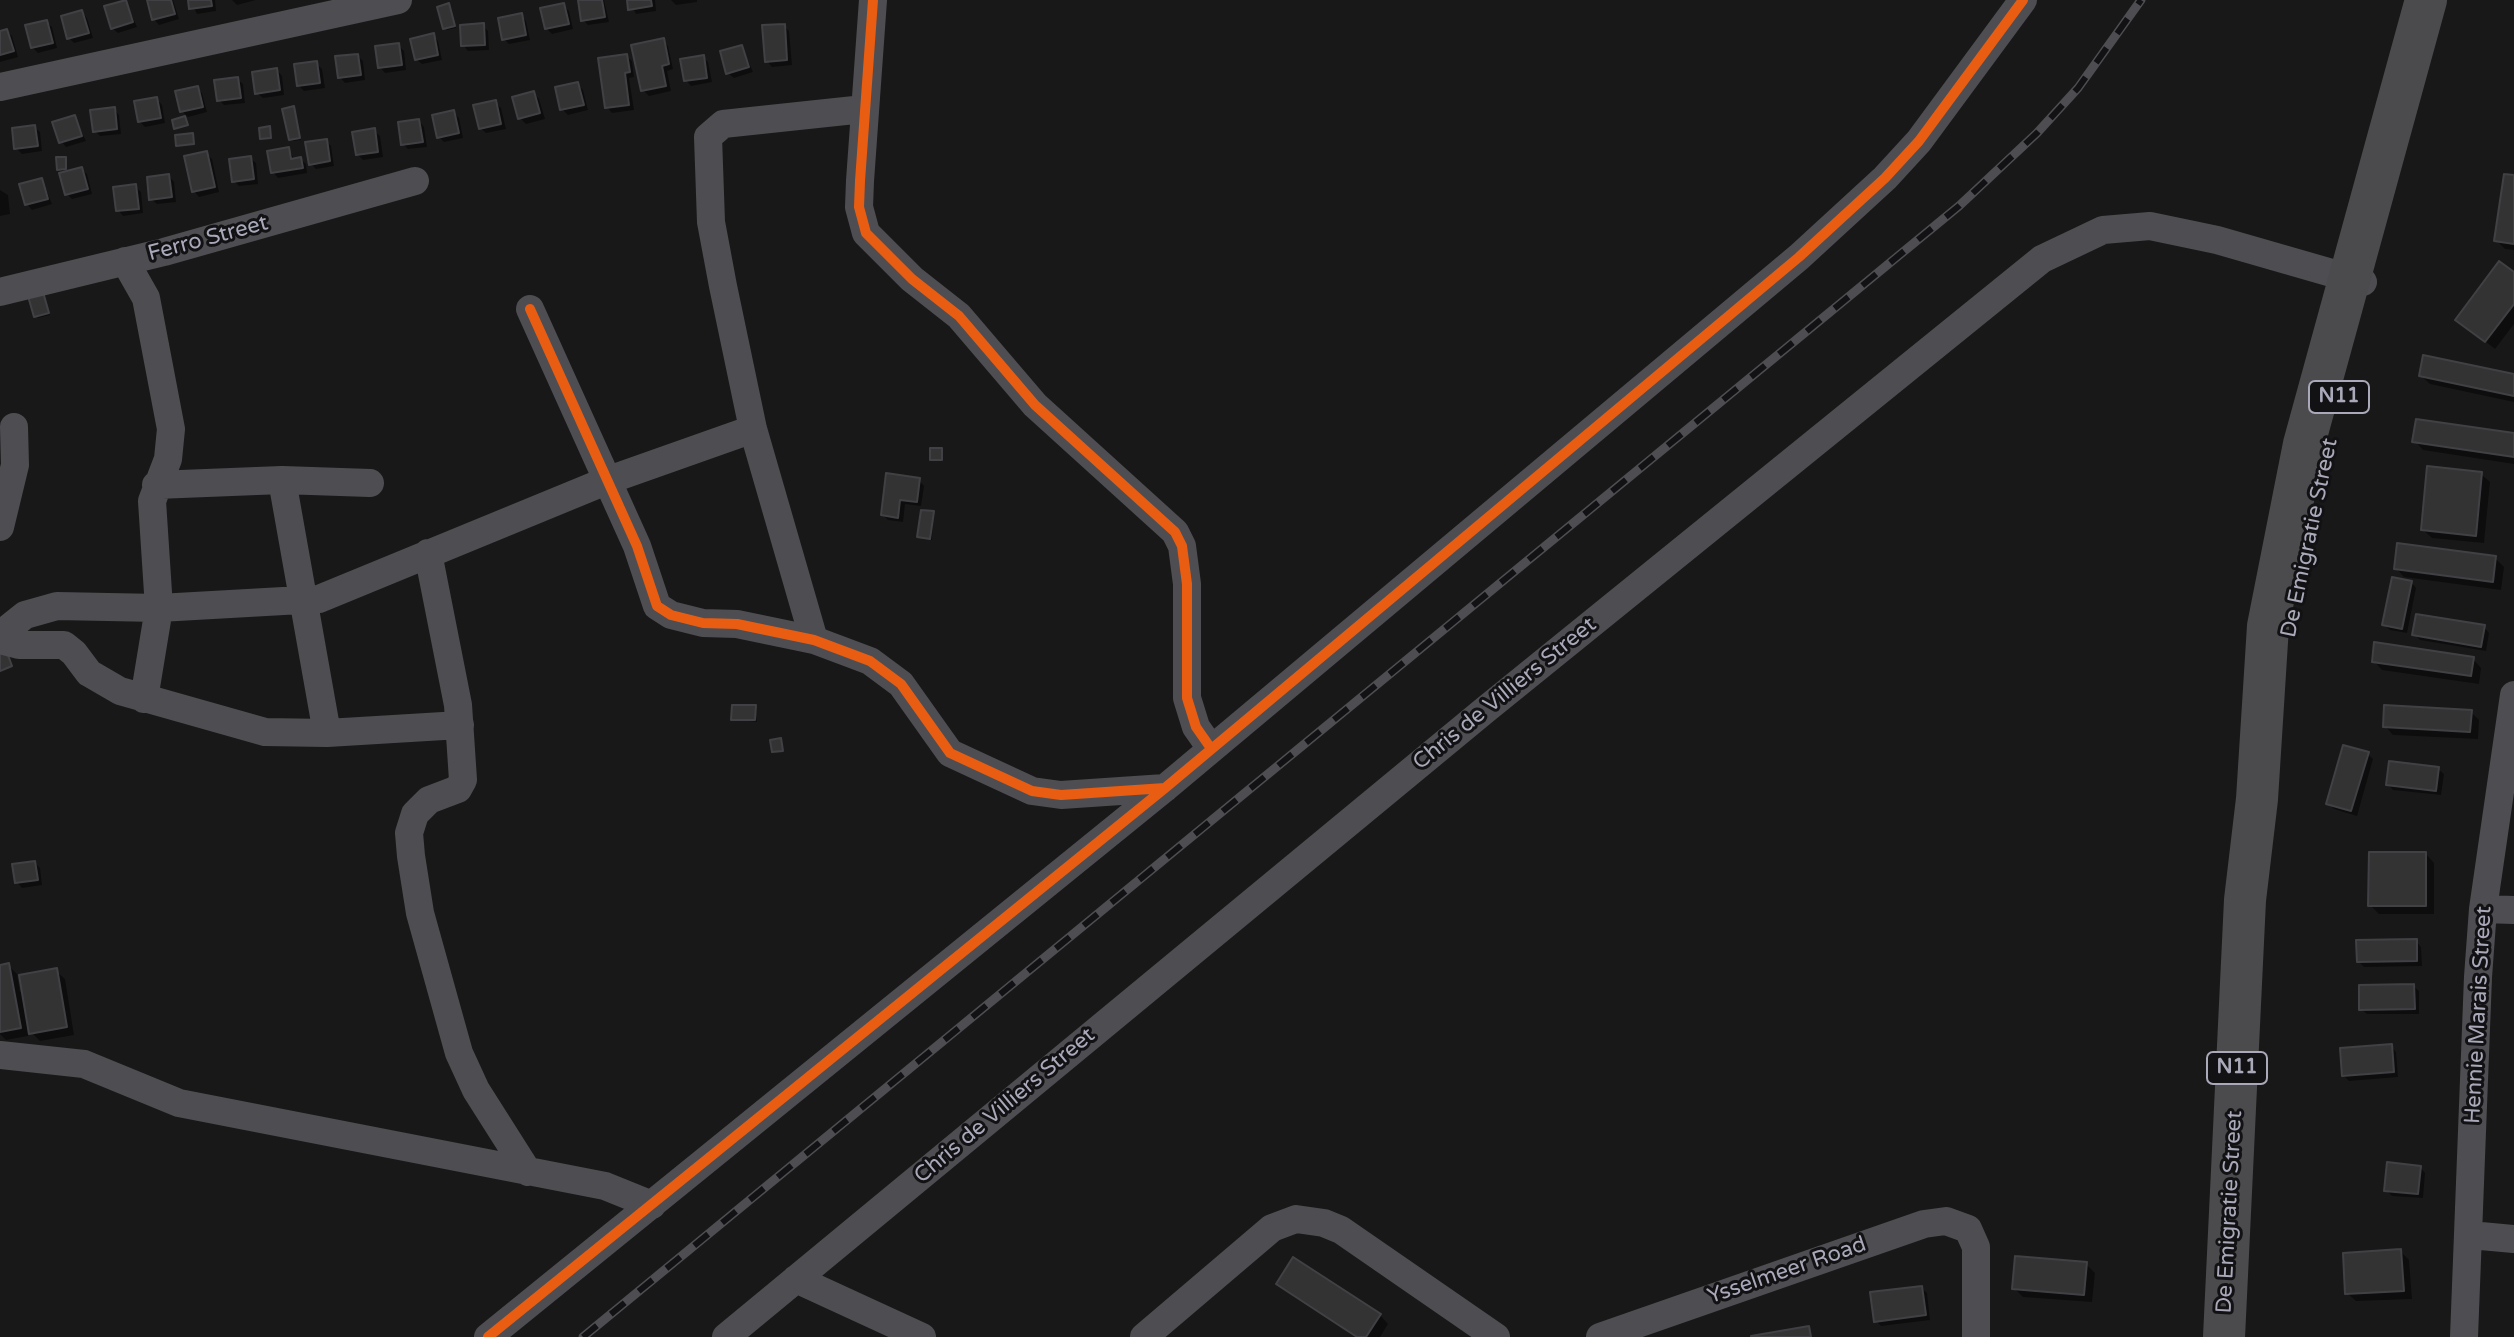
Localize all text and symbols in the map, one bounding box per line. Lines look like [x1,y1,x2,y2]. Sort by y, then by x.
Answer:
street label: Ferro Street [145,210,271,268]
road number: N11 [2309,381,2369,413]
street label: De Emigratie Street [2276,436,2344,640]
street label: Chris de Villiers Street [1408,612,1602,776]
street label: Hennie Marais Street [2460,905,2498,1125]
street label: Chris de Villiers Street [909,1023,1101,1189]
road number: N11 [2207,1052,2267,1084]
street label: De Emigratie Street [2212,1110,2248,1314]
street label: Ysselmeer Road [1704,1232,1870,1310]

